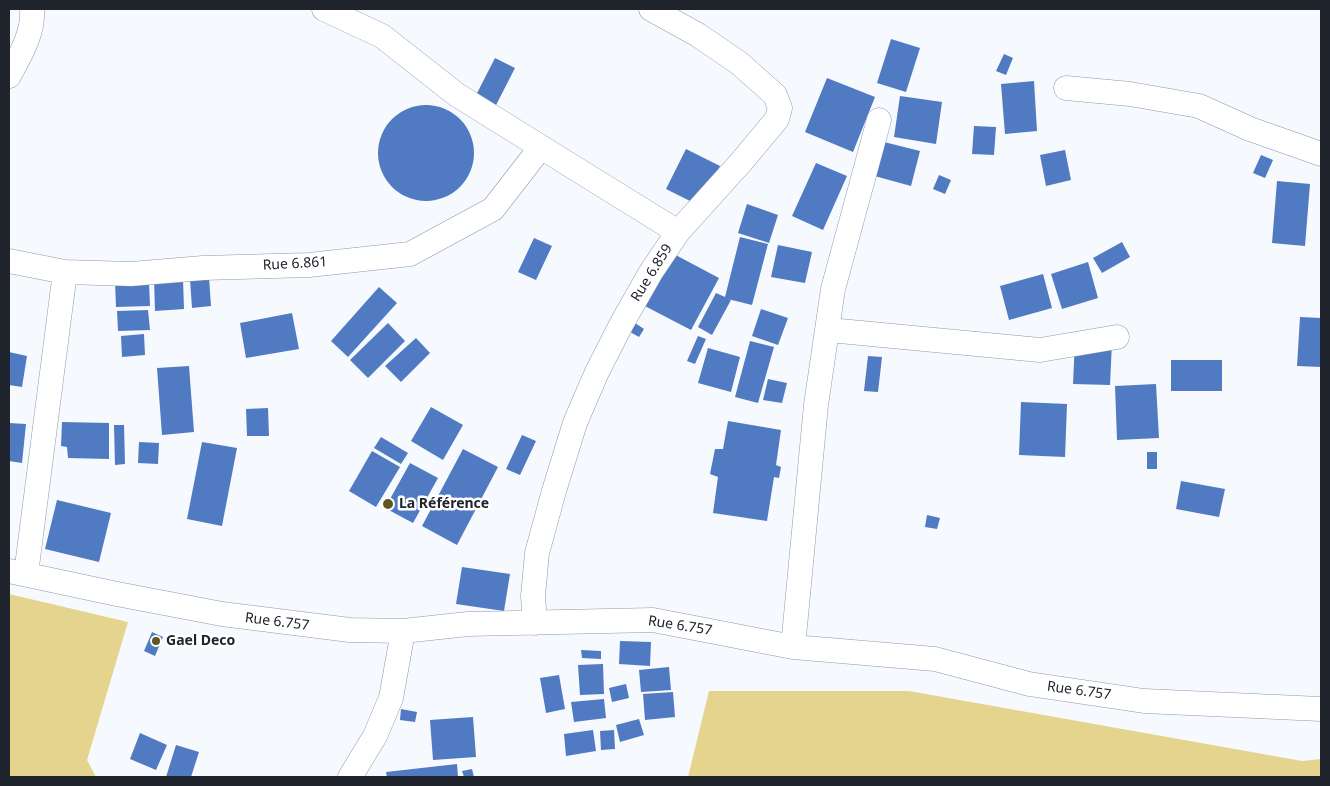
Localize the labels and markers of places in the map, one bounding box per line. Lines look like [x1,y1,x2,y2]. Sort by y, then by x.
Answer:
place label: La Référence [399,496,489,512]
marker: La Référence [381,497,395,511]
place label: Gael Deco [166,633,235,649]
marker: Gael Deco [150,635,162,647]

